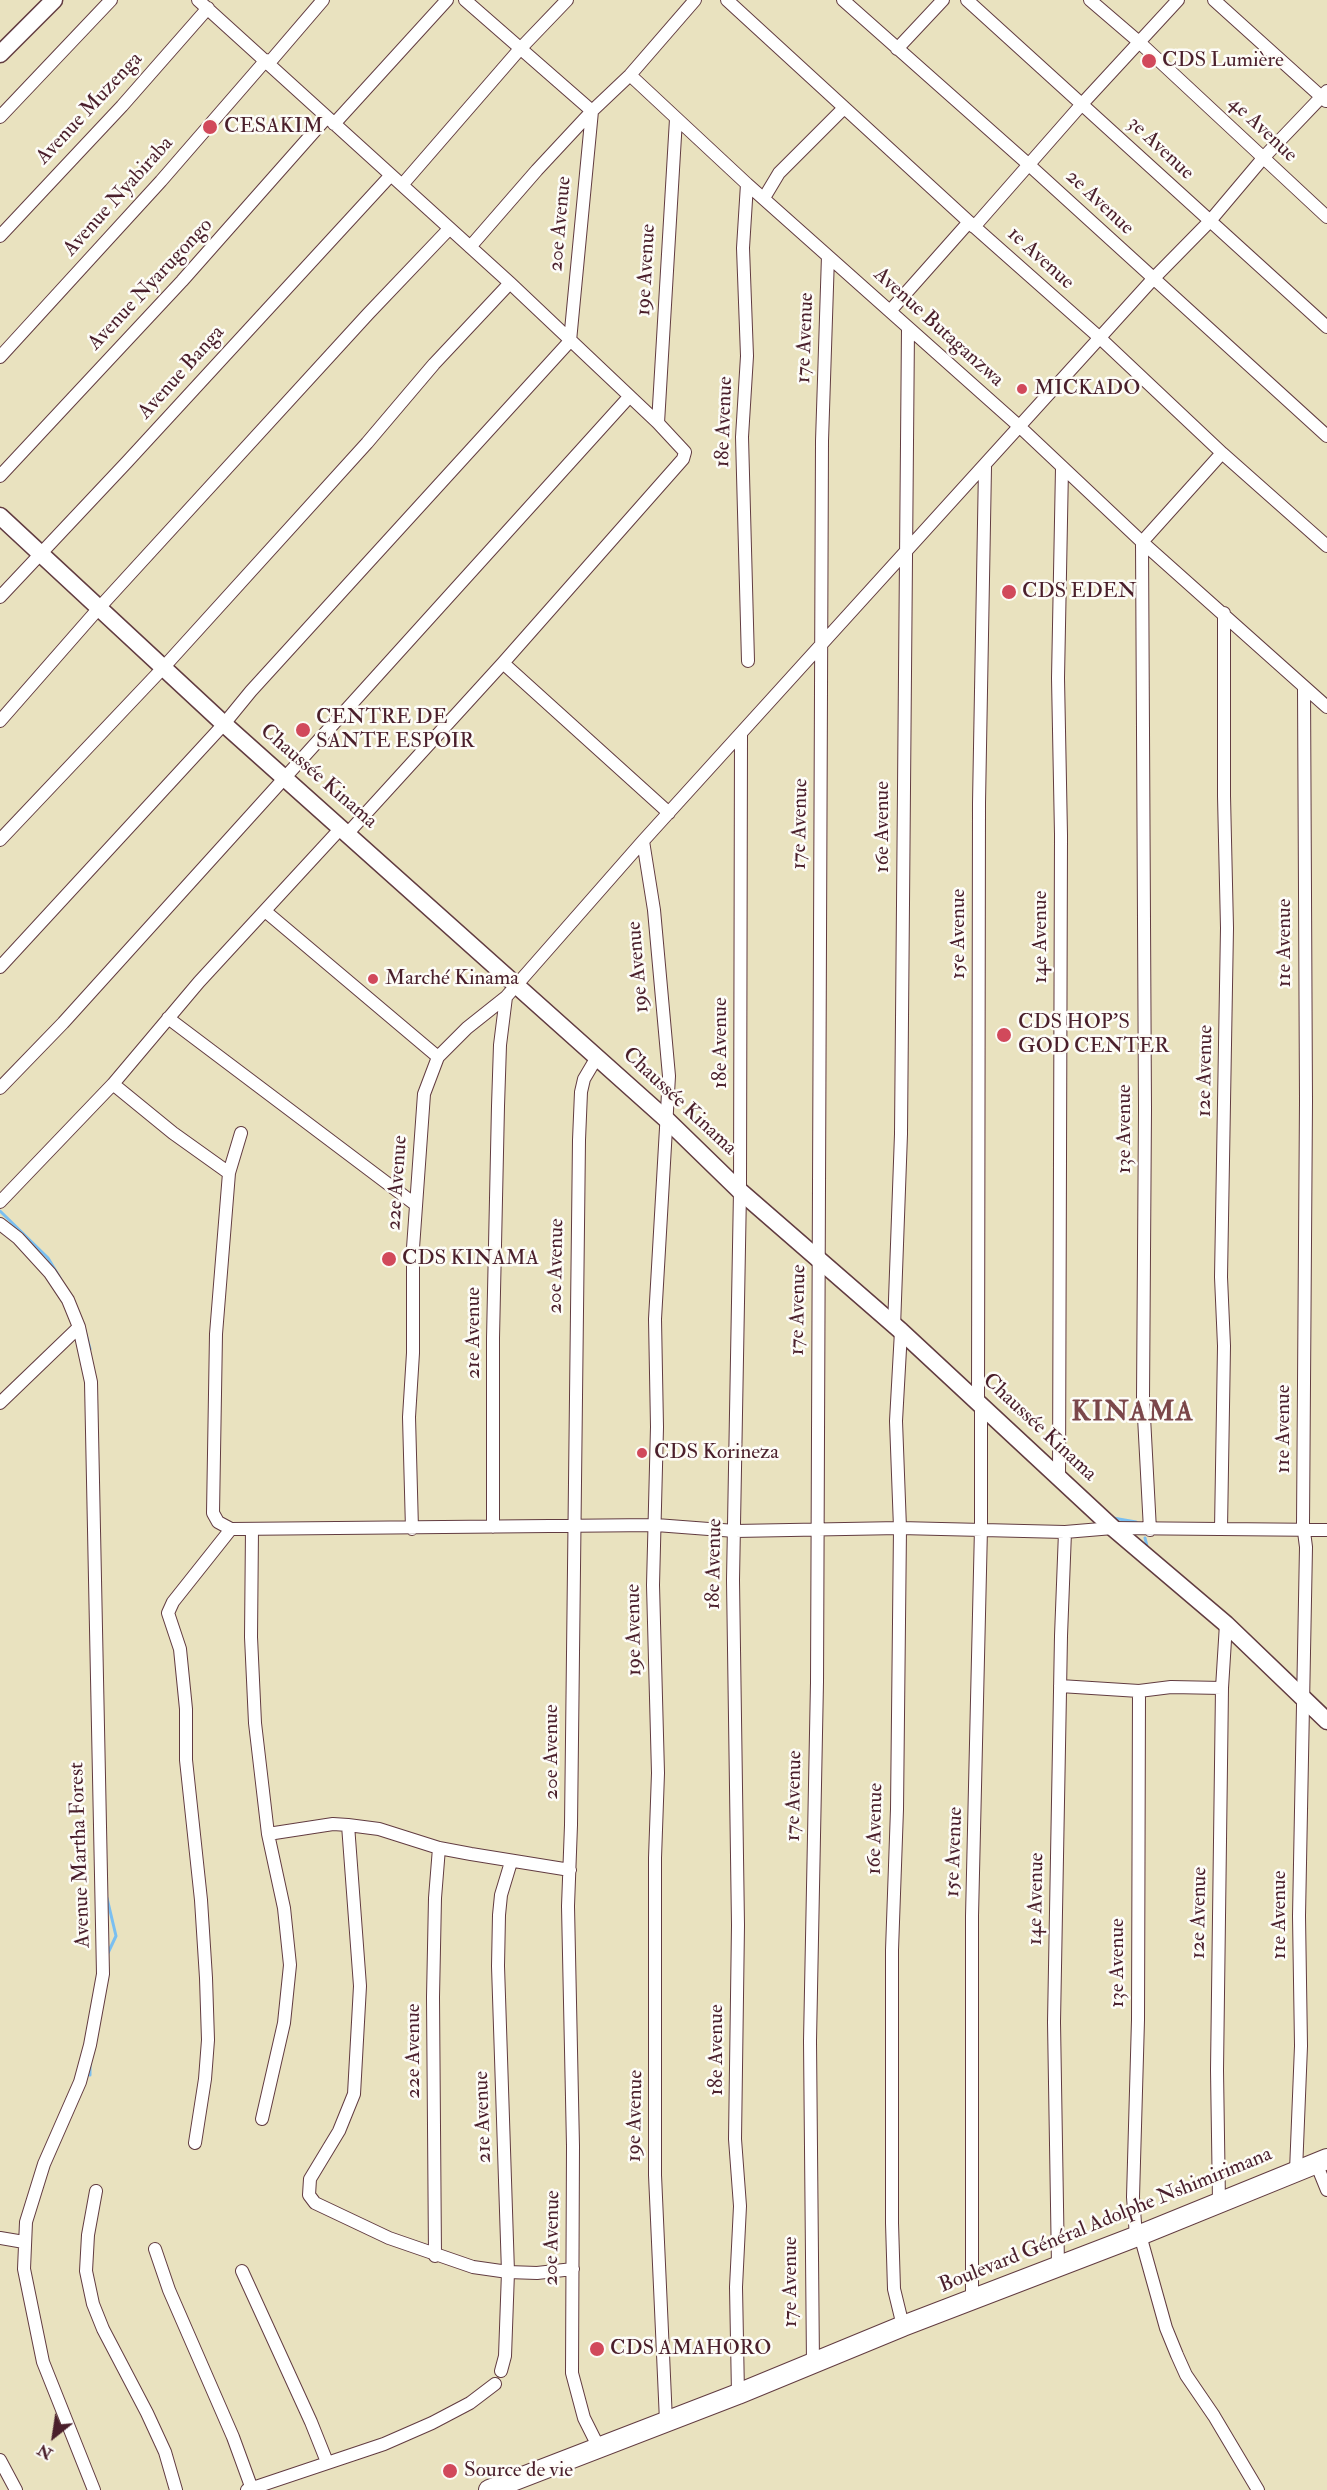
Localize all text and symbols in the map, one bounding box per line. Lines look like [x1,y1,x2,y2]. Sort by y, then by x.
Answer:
street label: Avenue Muzenga [31,47,149,171]
place label: CDS Lumière [1162,48,1284,74]
marker: CDS Lumière [1140,52,1158,70]
street label: 4e Avenue [1222,92,1302,168]
street label: 3e Avenue [1121,112,1199,186]
place label: CESAKIM [224,114,323,140]
marker: CESAKIM [201,118,219,136]
street label: Avenue Nyabiraba [59,132,179,262]
street label: 2e Avenue [1059,165,1139,241]
street label: 20e Avenue [544,175,578,273]
street label: Avenue Nyarugongo [83,214,219,356]
street label: 1e Avenue [1001,222,1079,296]
street label: 19e Avenue [632,223,662,317]
street label: Avenue Butaganzwa [868,263,1008,393]
street label: 17e Avenue [792,292,820,384]
street label: Avenue Banga [133,321,231,425]
street label: 18e Avenue [711,376,739,468]
place label: MICKADO [1034,376,1140,402]
marker: MICKADO [1015,382,1029,396]
place label: CDS EDEN [1022,579,1137,605]
marker: CDS EDEN [1000,583,1018,601]
place label: CENTRE DE SANTE ESPOIR [316,705,475,755]
street label: Chaussée Kinama [254,719,382,835]
marker: CENTRE DE SANTE ESPOIR [294,721,312,739]
street label: 17e Avenue [788,778,814,870]
street label: 16e Avenue [870,781,896,873]
street label: 15e Avenue [946,889,972,979]
street label: 14e Avenue [1028,891,1054,983]
street label: 11e Avenue [1272,899,1298,987]
street label: 19e Avenue [622,920,656,1014]
place label: Marché Kinama [385,966,519,992]
marker: Marché Kinama [366,972,380,986]
street label: 18e Avenue [708,997,734,1089]
place label: CDS HOP'S GOD CENTER [1018,1010,1169,1060]
street label: 12e Avenue [1193,1025,1219,1117]
marker: CDS HOP'S GOD CENTER [995,1026,1013,1044]
street label: Chaussée Kinama [617,1043,741,1161]
street label: 13e Avenue [1112,1084,1138,1174]
street label: 22e Avenue [382,1135,414,1231]
street label: 20e Avenue [544,1218,570,1314]
place label: CDS KINAMA [402,1246,539,1272]
marker: CDS KINAMA [380,1250,398,1268]
street label: 17e Avenue [786,1264,812,1356]
street label: 21e Avenue [461,1287,487,1379]
street label: Chaussée Kinama [977,1369,1101,1487]
street label: 11e Avenue [1271,1385,1297,1473]
district label: KINAMA [1072,1398,1194,1430]
place label: CDS Korineza [654,1440,779,1466]
marker: CDS Korineza [635,1446,649,1460]
street label: 18e Avenue [702,1518,728,1610]
street label: 19e Avenue [622,1584,648,1676]
street label: 20e Avenue [539,1704,565,1800]
street label: 17e Avenue [782,1750,808,1842]
street label: Avenue Martha Forest [65,1762,97,1948]
street label: 16e Avenue [863,1783,889,1875]
street label: 15e Avenue [941,1806,969,1898]
street label: 14e Avenue [1024,1852,1050,1946]
street label: 12e Avenue [1187,1867,1213,1959]
street label: 11e Avenue [1267,1871,1293,1959]
street label: 13e Avenue [1105,1918,1131,2008]
street label: 22e Avenue [401,2003,427,2099]
street label: 18e Avenue [704,2004,730,2096]
street label: 19e Avenue [623,2070,649,2162]
street label: 21e Avenue [470,2071,498,2163]
street label: Boulevard Général Adolphe Nshimirimana [936,2143,1276,2299]
street label: 20e Avenue [540,2190,566,2286]
street label: 17e Avenue [778,2236,804,2328]
place label: CDS AMAHORO [610,2336,771,2362]
marker: CDS AMAHORO [588,2340,606,2358]
north arrow [24,2406,84,2466]
text: N [34,2439,56,2464]
place label: Source de vie [464,2458,573,2484]
marker: Source de vie [441,2462,459,2480]

